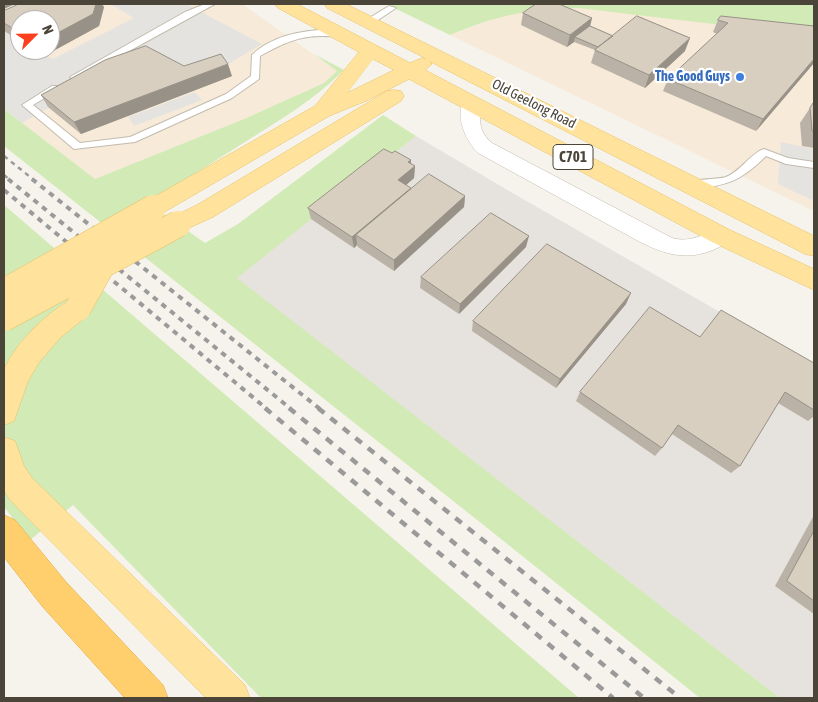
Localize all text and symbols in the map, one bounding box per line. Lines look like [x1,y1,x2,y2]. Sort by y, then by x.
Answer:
north arrow [10,10,60,60]
text: N [39,23,57,36]
place label: The Good Guys [655,69,730,85]
marker: The Good Guys [734,71,746,83]
street label: Old Geelong Road [489,76,579,132]
road number: C701 [553,144,593,170]

